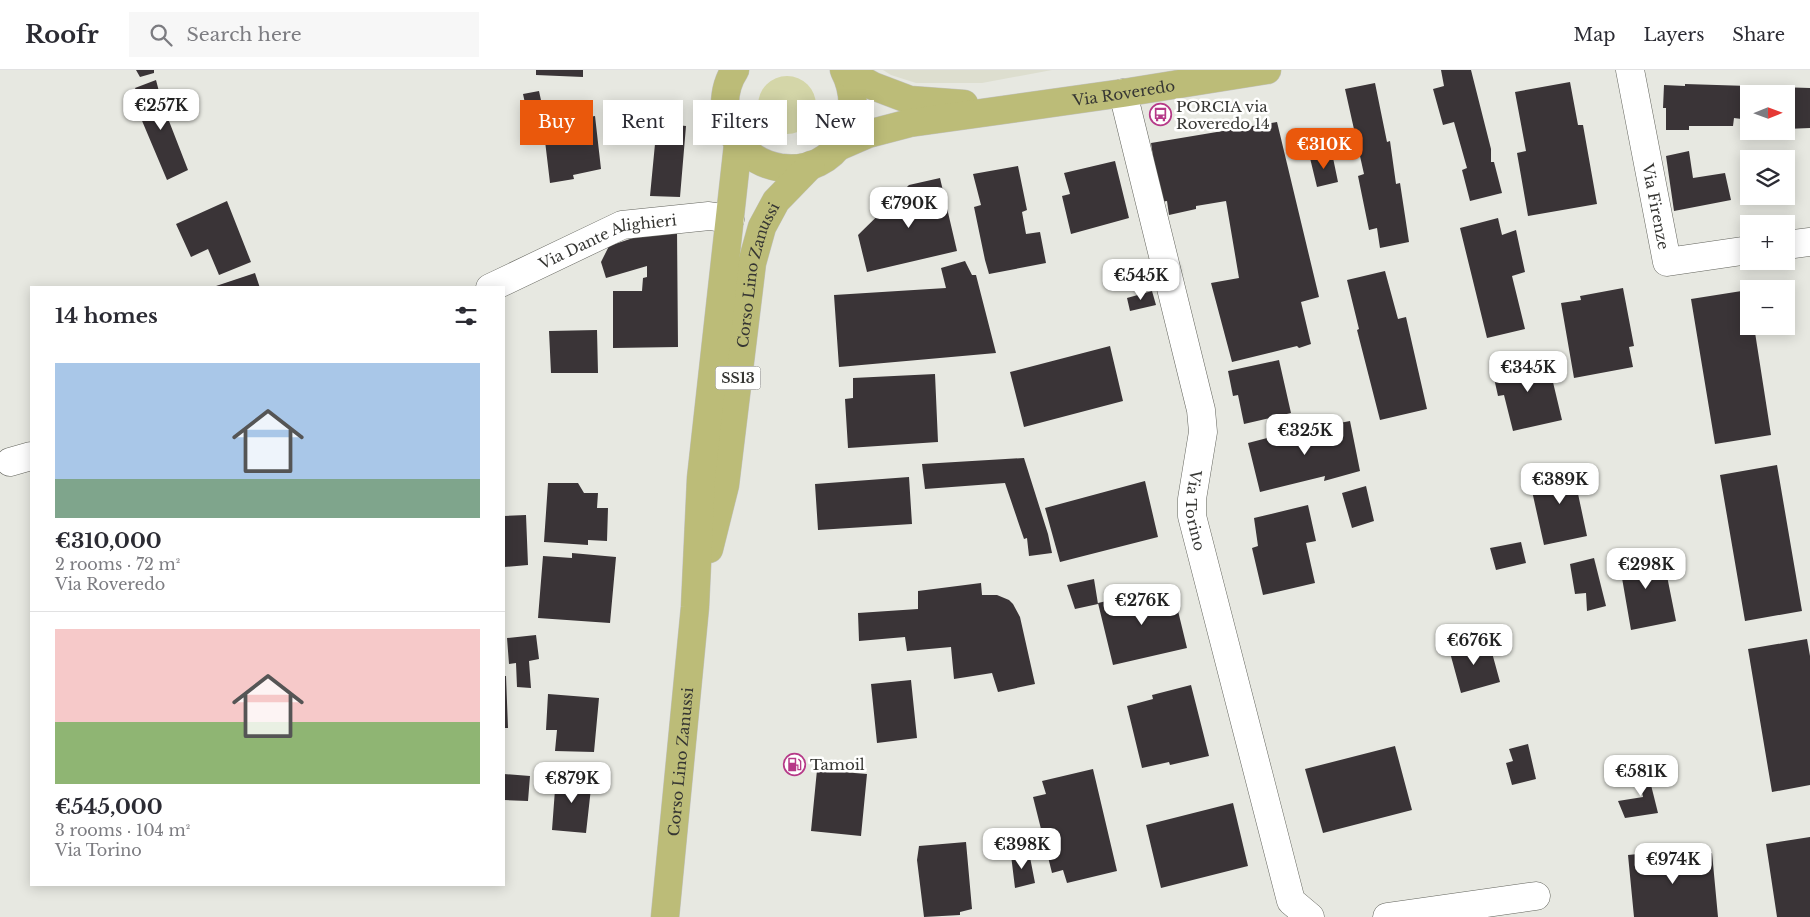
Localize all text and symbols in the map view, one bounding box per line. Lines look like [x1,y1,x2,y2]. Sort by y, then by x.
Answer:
search box [129,12,479,57]
text: Roofr [25,20,99,49]
icon: search [147,21,175,49]
text: Search here [187,23,302,46]
text: Map [1574,24,1615,46]
text: Layers [1643,24,1704,46]
text: Share [1732,24,1785,46]
street label: Via Roveredo [1070,75,1177,110]
north arrow [1740,85,1795,140]
map controls [1740,85,1795,335]
pin: €257K [126,88,196,131]
text: €257K [134,95,188,115]
place label: PORCIA via Roveredo 14 [1176,97,1270,133]
chip: Buy [520,100,593,145]
chip: Rent [603,100,683,145]
chip: Filters [693,100,787,145]
chip: New [797,100,874,145]
bus stop icon: PORCIA via Roveredo 14 [1148,103,1172,127]
pin: €310K [1289,128,1359,170]
text: €310K [1297,134,1351,154]
button: layers [1740,150,1795,205]
street label: Via Firenze [1639,161,1674,251]
pin: €790K [874,186,944,229]
text: €790K [881,193,937,213]
street label: Corso Lino Zanussi [732,199,783,349]
street label: Via Dante Alighieri [535,210,677,273]
button: + [1740,215,1795,270]
pin: €545K [1106,258,1176,301]
text: €545K [1113,265,1169,285]
button: − [1740,280,1795,335]
icon: filters [452,302,480,330]
text: 14 homes [55,303,158,329]
pin: €345K [1493,350,1563,393]
text: €345K [1500,357,1556,377]
road number: SS13 [716,366,760,390]
icon: home [223,396,313,486]
pin: €325K [1270,414,1340,456]
text: €325K [1277,420,1333,440]
pin: €389K [1525,462,1595,505]
street label: Via Torino [1183,468,1210,553]
text: €389K [1532,469,1588,489]
text: €310,000 [55,528,162,554]
pin: €298K [1611,548,1681,590]
text: 2 rooms · 72 m² [55,554,180,574]
text: €298K [1618,554,1674,574]
text: Via Roveredo [55,574,165,594]
pin: €276K [1107,584,1177,626]
text: €276K [1115,590,1169,610]
pin: €676K [1439,624,1509,666]
text: €676K [1446,630,1502,650]
icon: home [223,661,313,751]
street label: Corso Lino Zanussi [663,686,697,837]
fuel station icon: Tamoil [782,752,806,776]
pin: €581K [1606,754,1676,797]
place label: Tamoil [810,755,865,774]
text: €581K [1615,761,1667,781]
pin: €879K [537,762,607,804]
text: €879K [545,768,599,788]
text: €545,000 [55,794,163,820]
text: 3 rooms · 104 m² [55,820,190,840]
pin: €398K [987,828,1057,870]
text: €398K [994,834,1050,854]
text: Via Torino [55,840,142,860]
pin: €974K [1638,842,1708,885]
text: €974K [1646,849,1700,869]

